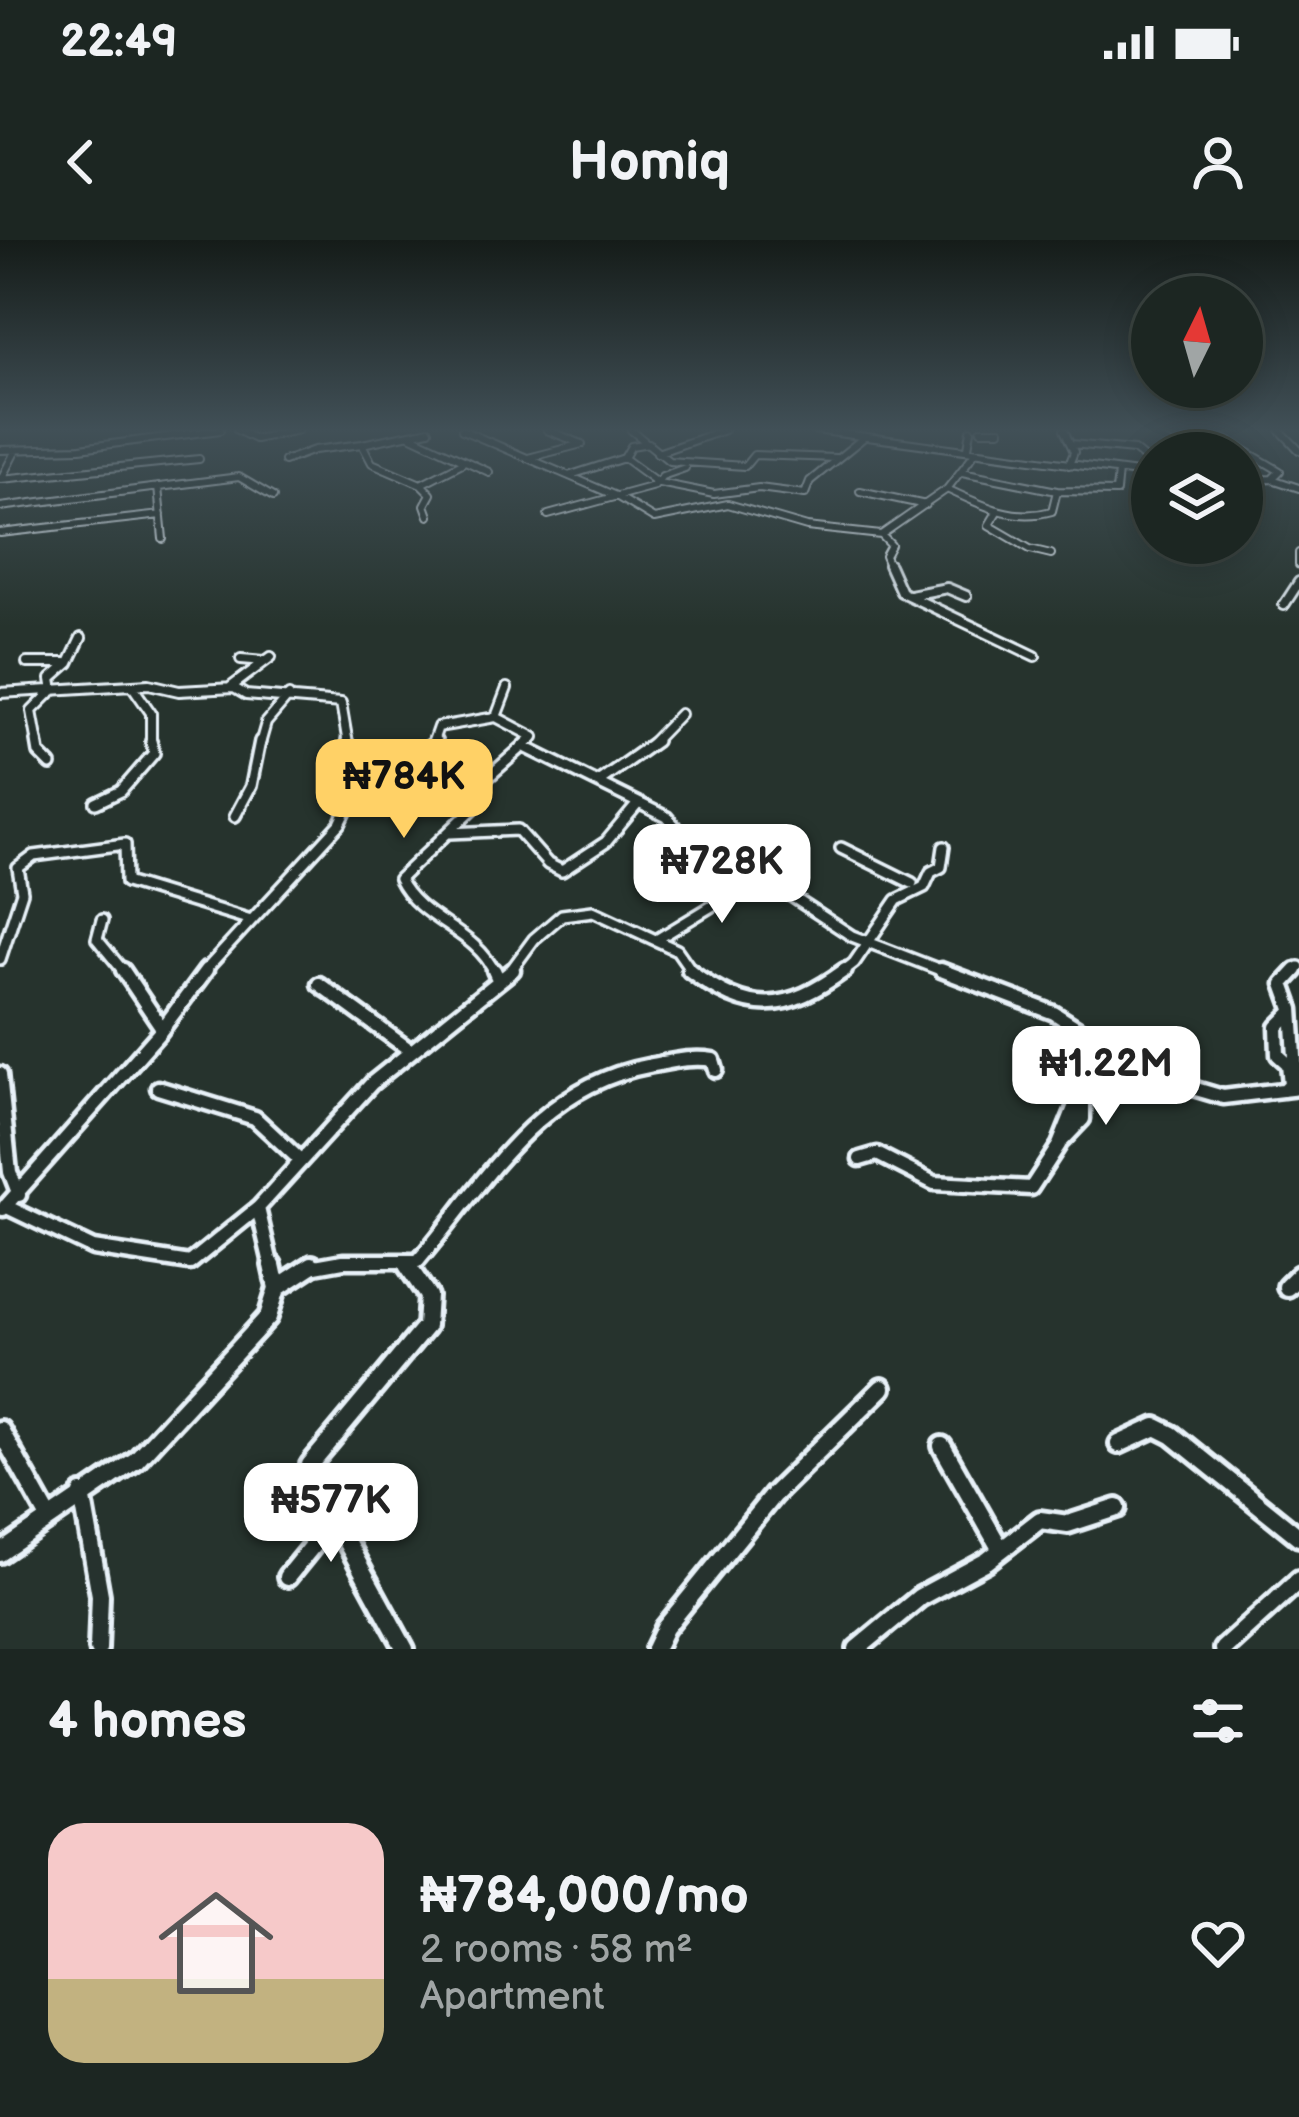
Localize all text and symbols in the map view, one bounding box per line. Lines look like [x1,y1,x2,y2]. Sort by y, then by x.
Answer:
text: 22:49 [60,15,178,70]
icon: back [48,129,114,195]
icon: person [1185,129,1251,195]
text: Homiq [569,130,730,195]
north arrow [1131,276,1263,408]
map controls [1131,276,1263,564]
button: layers [1131,432,1263,564]
pin: ₦784K [320,739,488,841]
text: ₦784K [343,754,465,801]
pin: ₦728K [638,824,806,926]
text: ₦728K [660,839,784,886]
pin: ₦1.22M [1008,1026,1204,1128]
text: ₦1.22M [1039,1041,1173,1088]
pin: ₦577K [247,1463,415,1565]
text: ₦577K [271,1478,391,1525]
icon: filters [1185,1688,1251,1754]
text: 4 homes [48,1691,247,1752]
text: ₦784,000/mo [420,1866,749,1927]
icon: home [144,1871,288,2015]
icon: heart [1185,1910,1251,1976]
text: 2 rooms · 58 m² [420,1927,693,1974]
text: Apartment [420,1974,604,2021]

